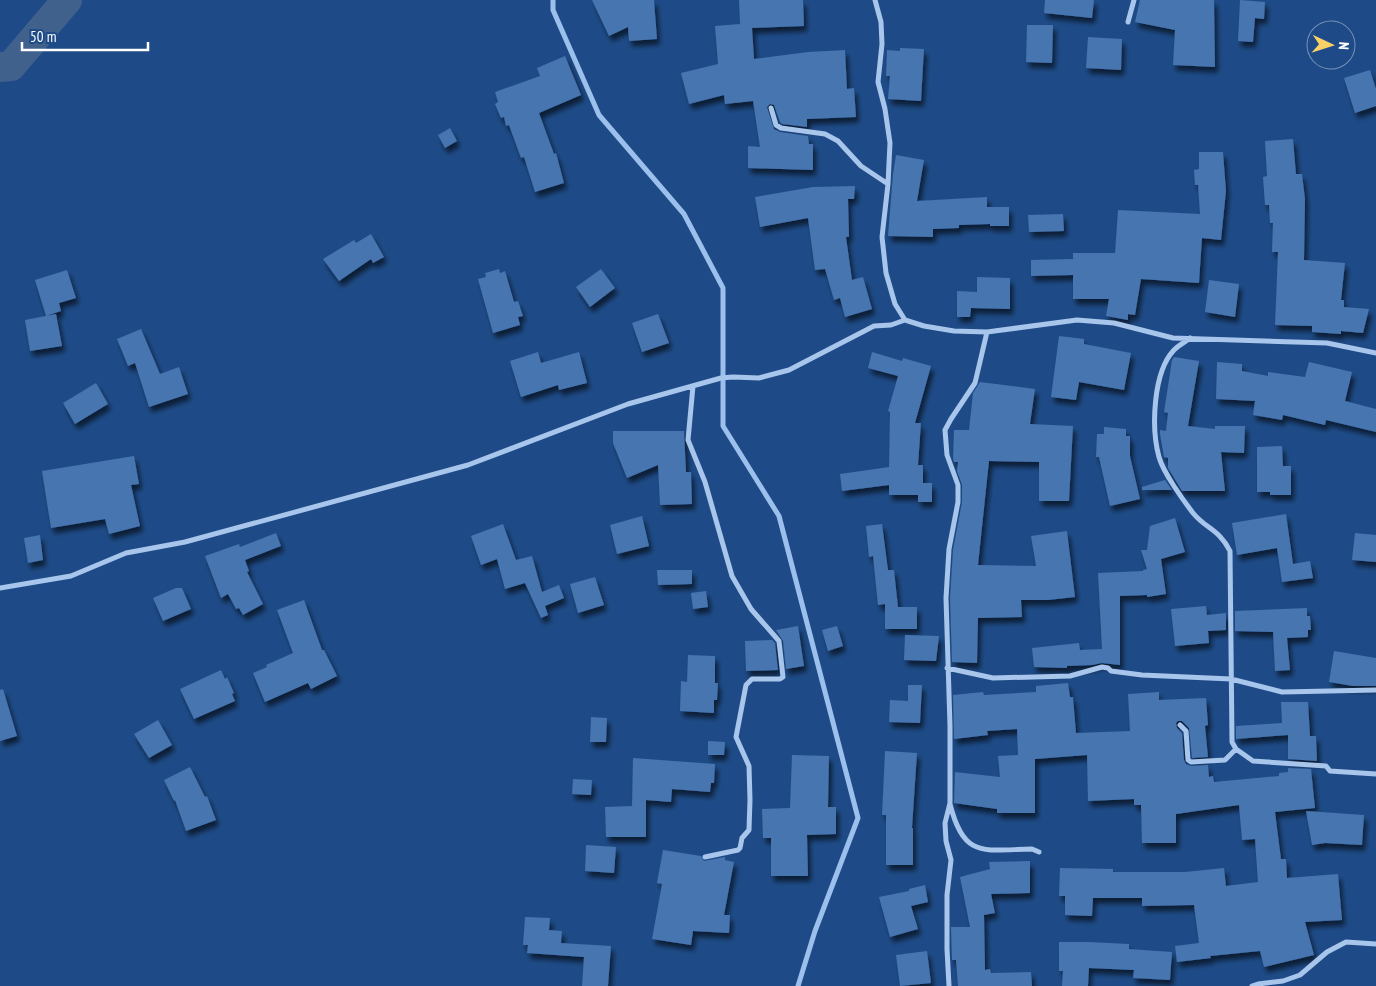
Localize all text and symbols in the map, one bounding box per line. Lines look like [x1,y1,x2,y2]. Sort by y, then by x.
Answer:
scale bar [22,20,149,52]
north arrow [1306,20,1356,70]
text: 50 m [30,27,56,46]
text: N [1335,42,1353,50]

